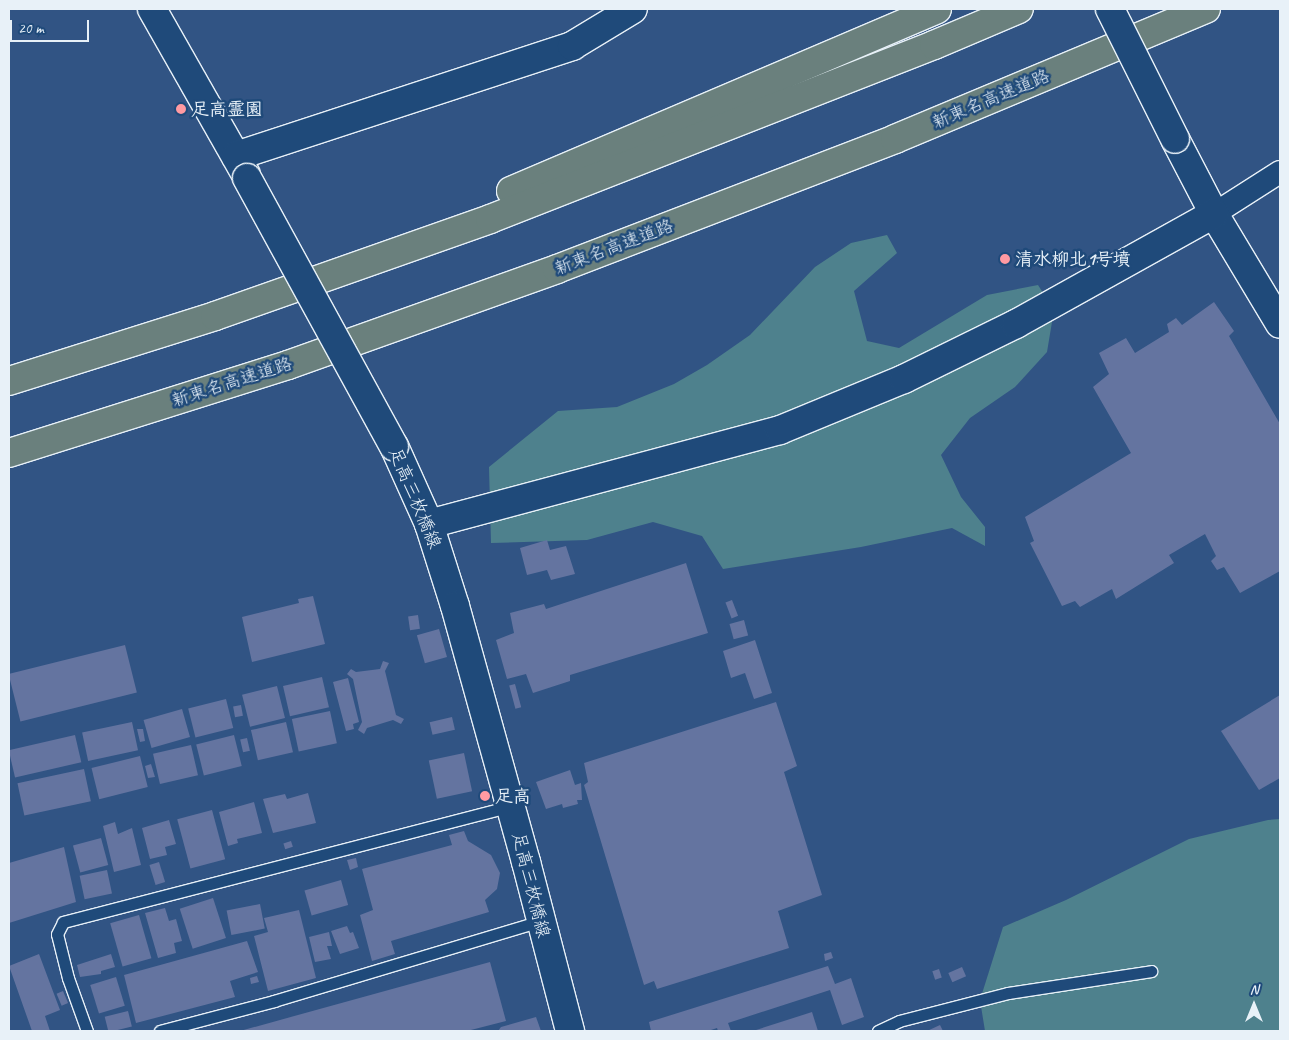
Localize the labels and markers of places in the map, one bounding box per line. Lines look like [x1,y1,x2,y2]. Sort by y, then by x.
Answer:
place label: 足高霊園 [191,98,263,120]
marker: 足高霊園 [175,103,187,115]
place label: 清水柳北1号墳 [1015,248,1131,270]
marker: 清水柳北1号墳 [999,253,1011,265]
place label: 足高 [495,785,531,807]
marker: 足高 [479,790,491,802]

